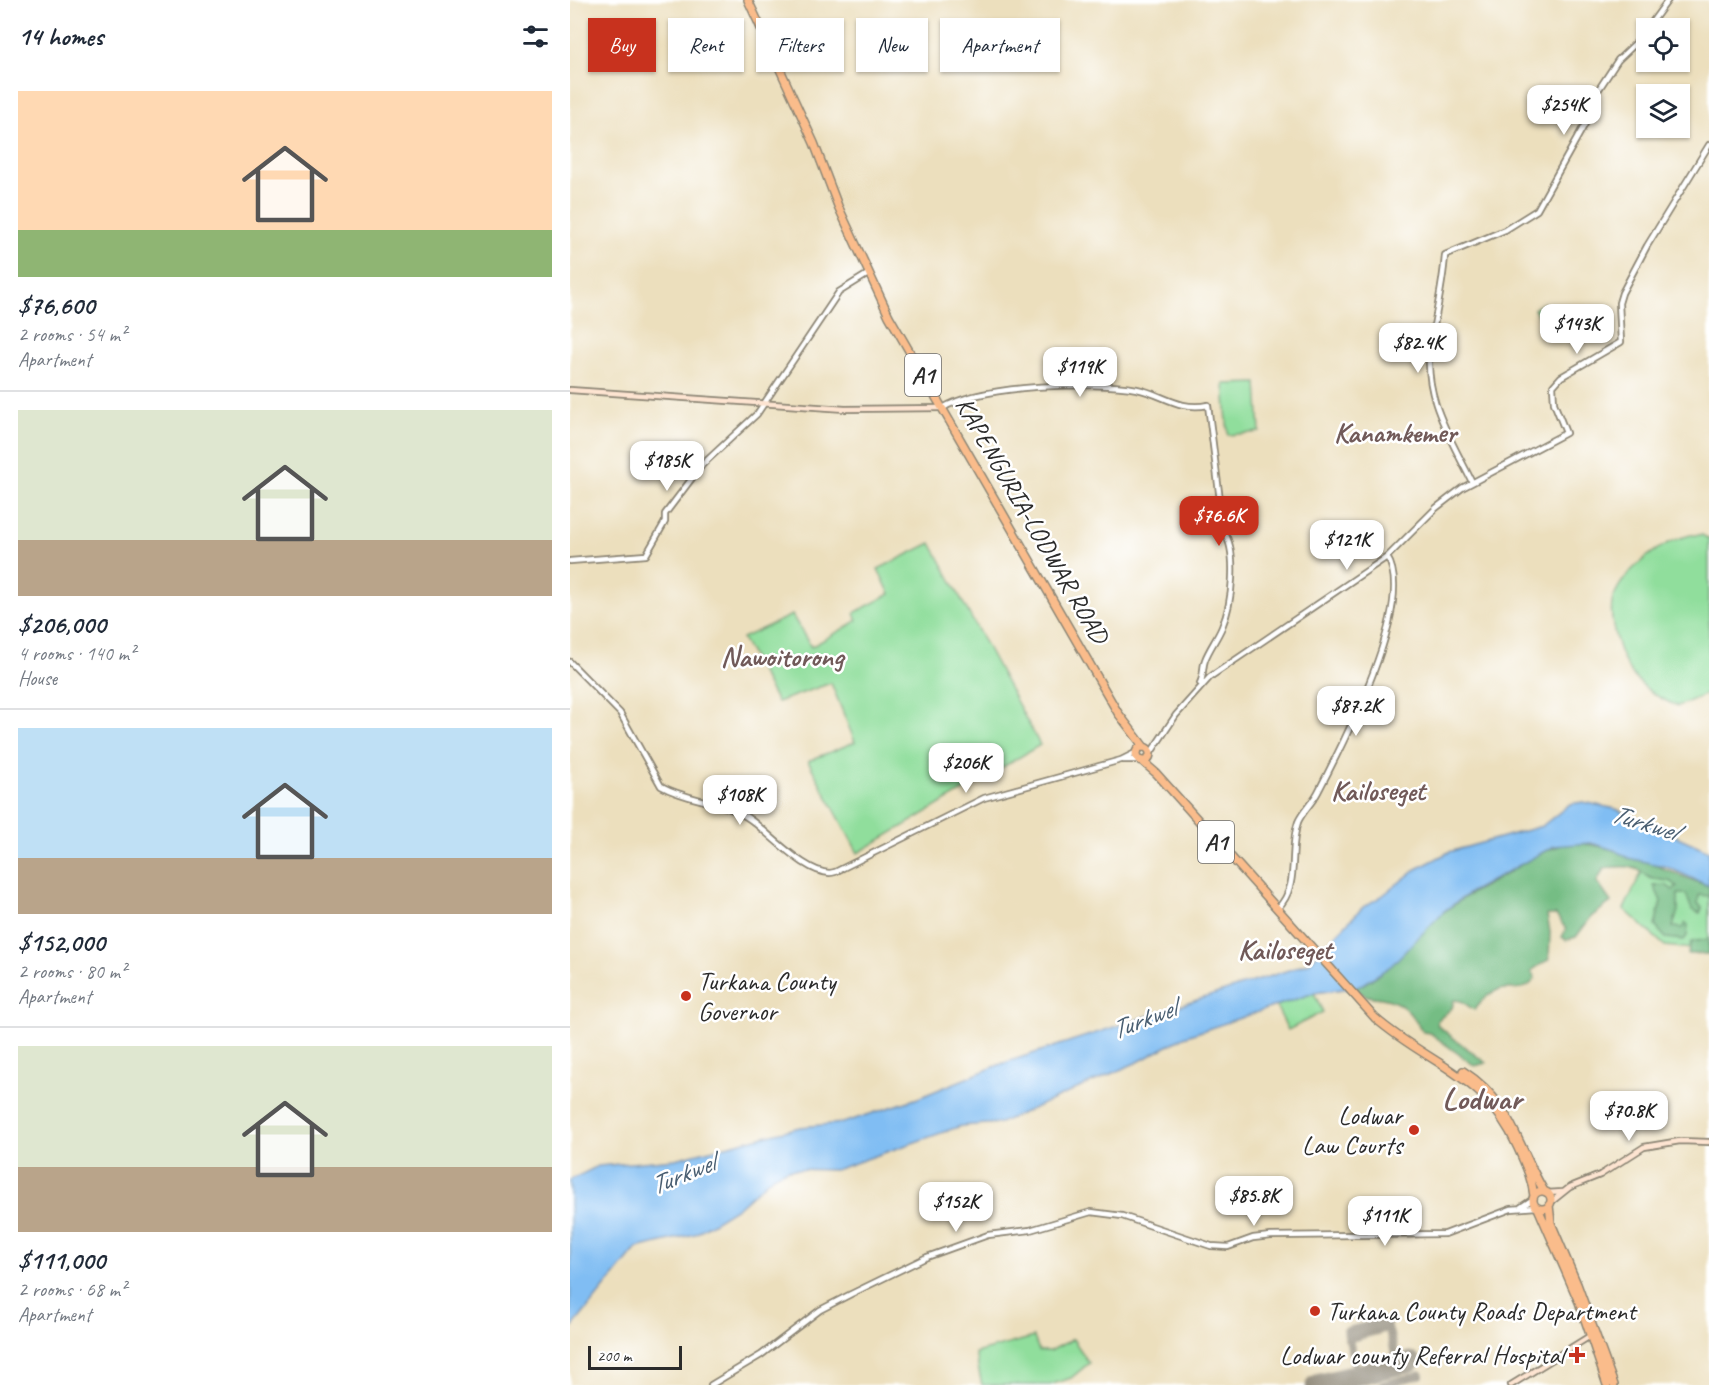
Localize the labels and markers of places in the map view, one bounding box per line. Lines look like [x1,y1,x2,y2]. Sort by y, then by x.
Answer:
pin: $254K [1522,85,1606,136]
pin: $143K [1535,304,1619,355]
pin: $82.4K [1369,323,1467,374]
pin: $119K [1038,347,1122,398]
pin: $185K [625,441,709,492]
pin: $76.6K [1170,496,1268,547]
pin: $121K [1305,520,1389,571]
pin: $87.2K [1307,686,1405,737]
pin: $206K [924,743,1008,794]
pin: $108K [698,775,782,826]
place label: Turkana County Governor [698,965,837,1028]
marker: Turkana County Governor [679,989,693,1003]
pin: $70.8K [1580,1091,1678,1142]
place label: Lodwar Law Courts [1302,1099,1405,1162]
marker: Lodwar Law Courts [1407,1123,1421,1137]
pin: $85.8K [1205,1176,1303,1227]
pin: $152K [914,1182,998,1233]
pin: $111K [1343,1196,1427,1247]
place label: Turkana County Roads Department [1327,1295,1638,1328]
marker: Turkana County Roads Department [1308,1304,1322,1318]
place label: Lodwar county Referral Hospital [1280,1339,1569,1372]
marker: Lodwar county Referral Hospital [1568,1346,1586,1364]

